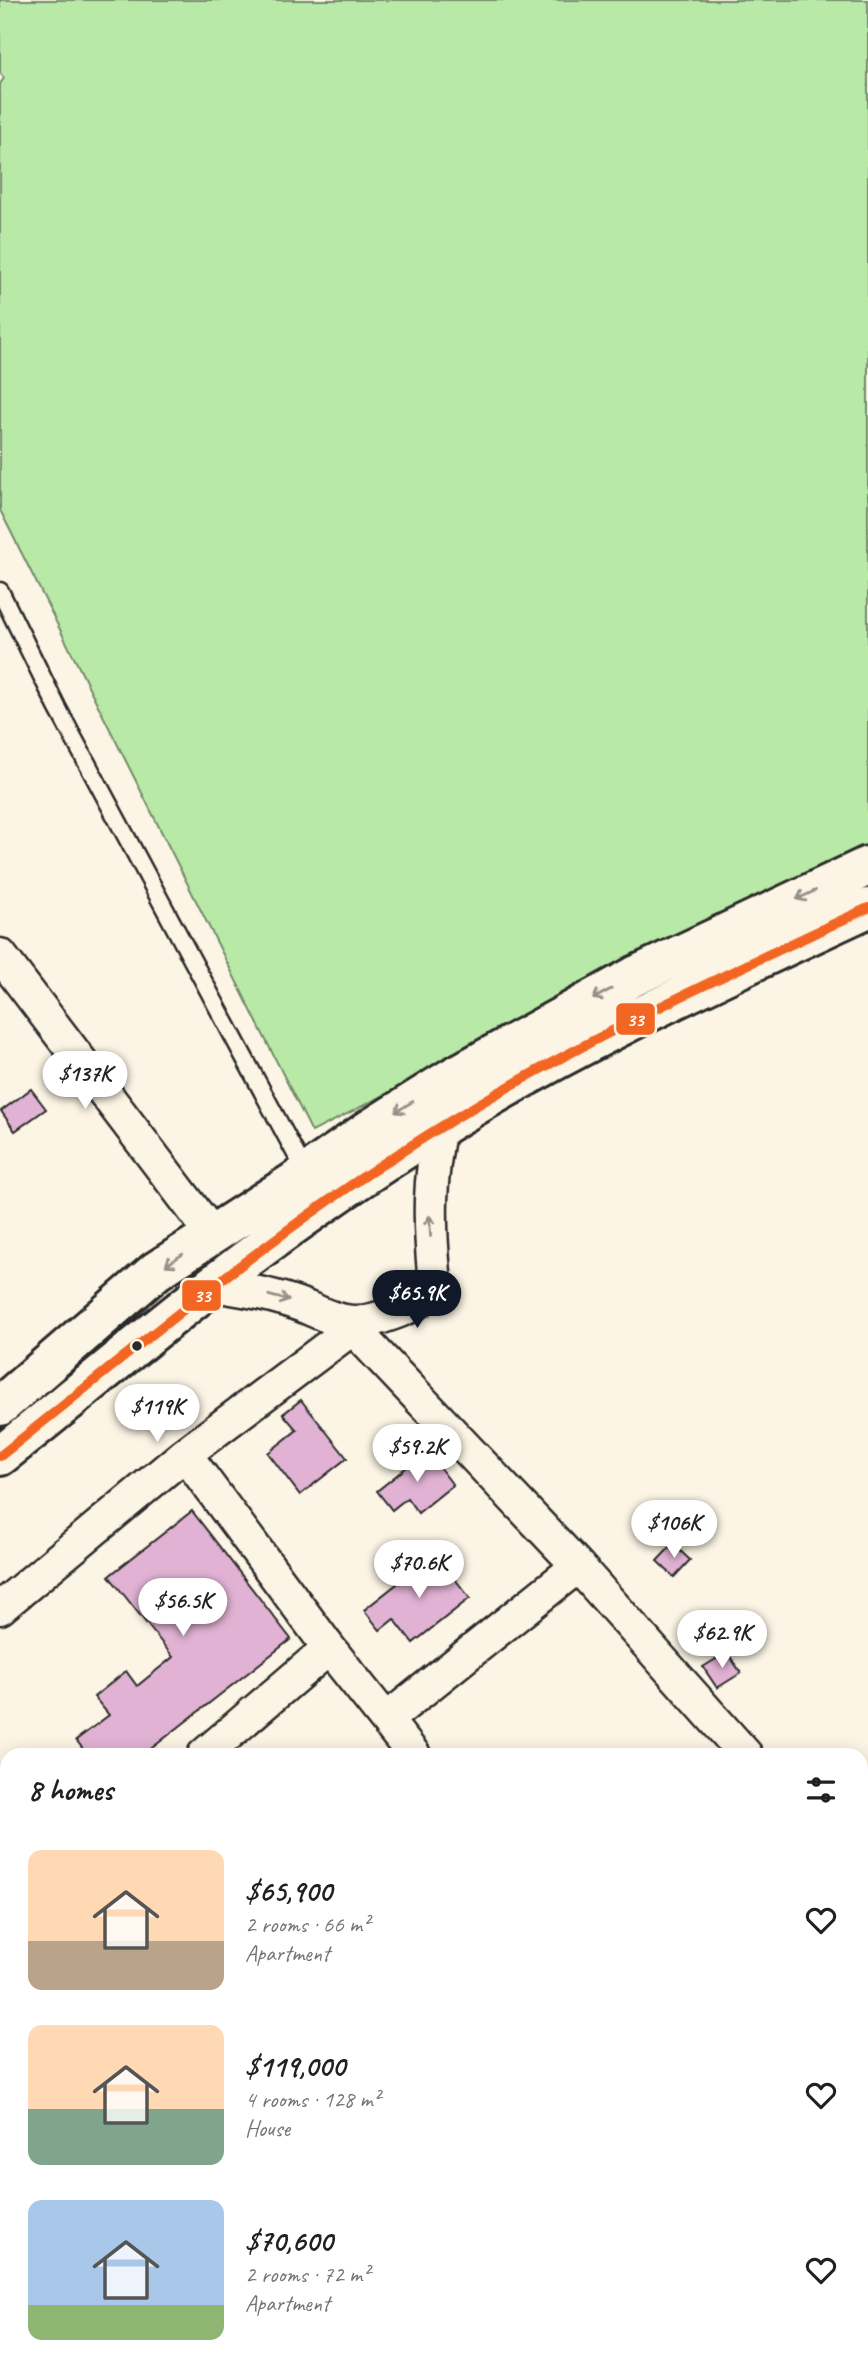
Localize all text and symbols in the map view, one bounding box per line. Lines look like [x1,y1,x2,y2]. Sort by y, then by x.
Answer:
one-way arrow [796,889,817,902]
one-way arrow [592,988,612,1002]
line badge: 33 [615,1002,656,1036]
text: 33 [626,1008,646,1032]
pin: $137K [36,1052,134,1111]
text: $137K [59,1059,112,1088]
one-way arrow [395,1101,415,1115]
one-way arrow [424,1215,437,1238]
one-way arrow [164,1253,184,1267]
pin: $65.9K [360,1270,474,1330]
text: $65.9K [388,1278,446,1307]
line badge: 33 [181,1279,222,1312]
text: 33 [193,1284,213,1308]
one-way arrow [268,1293,290,1306]
unlabelled marker [130,1339,144,1353]
pin: $119K [108,1384,206,1444]
text: $119K [131,1392,183,1421]
pin: $59.2K [360,1424,474,1484]
text: $59.2K [389,1432,446,1461]
pin: $106K [625,1500,723,1560]
text: $106K [647,1508,701,1537]
pin: $70.6K [362,1540,476,1600]
text: $70.6K [390,1548,448,1577]
pin: $56.5K [126,1578,240,1638]
text: $56.5K [154,1586,212,1615]
pin: $62.9K [665,1610,779,1670]
text: $62.9K [693,1618,751,1647]
text: 8 homes [28,1771,113,1809]
icon: filters [802,1771,840,1809]
text: $65,900 [245,1872,332,1910]
icon: home [84,1878,168,1962]
icon: heart [802,1901,840,1939]
text: 2 rooms · 66 m² [245,1910,369,1939]
text: Apartment [245,1939,330,1968]
text: $119,000 [245,2047,345,2085]
icon: home [84,2053,168,2137]
icon: heart [802,2076,840,2114]
text: 4 rooms · 128 m² [245,2085,380,2114]
text: House [245,2114,290,2143]
text: $70,600 [245,2222,332,2260]
icon: home [84,2228,168,2312]
icon: heart [802,2251,840,2289]
text: 2 rooms · 72 m² [245,2260,369,2289]
text: Apartment [245,2289,330,2318]

